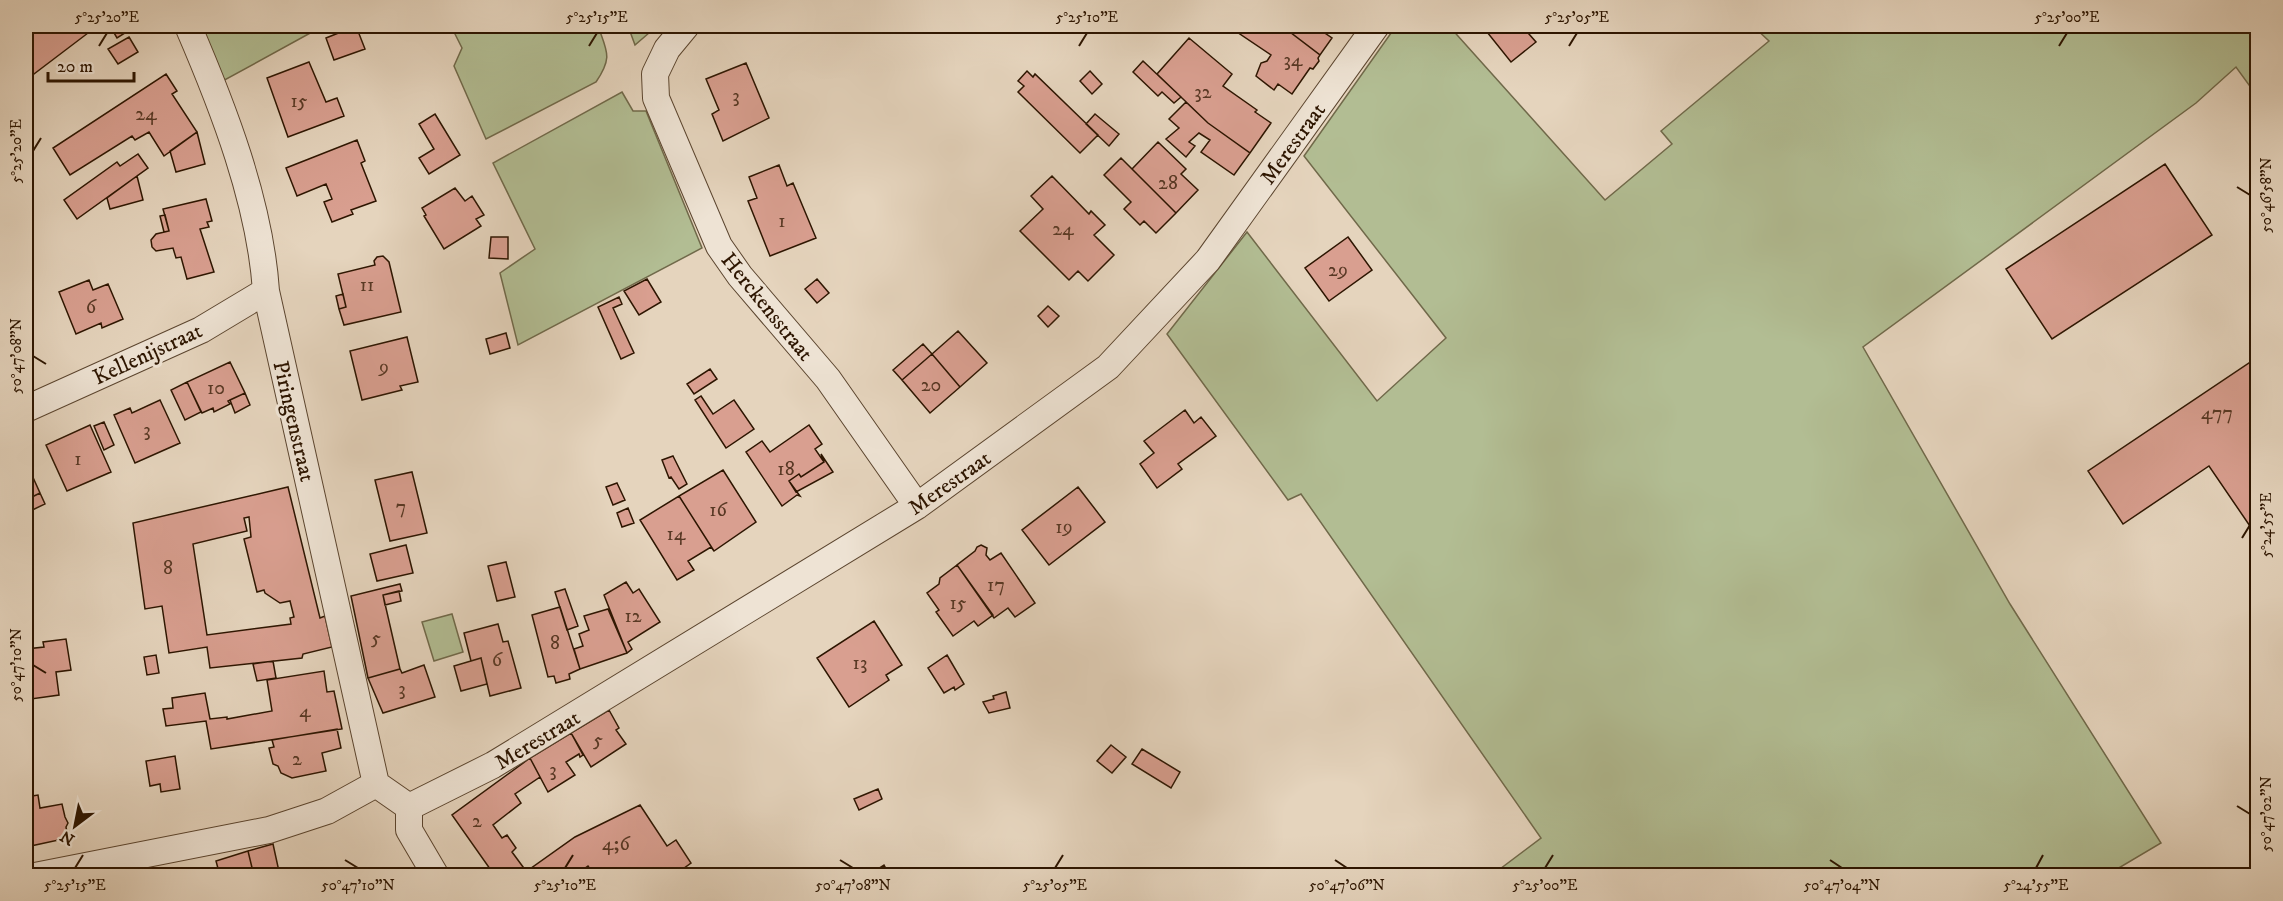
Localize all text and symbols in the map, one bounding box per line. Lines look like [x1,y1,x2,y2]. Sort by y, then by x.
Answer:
text: 5°25'20"E [75,8,140,27]
text: 5°25'15"E [566,8,628,27]
text: 5°25'10"E [1056,8,1119,27]
text: 5°25'05"E [1545,8,1610,27]
text: 5°25'00"E [2034,8,2100,27]
scale bar [48,45,134,83]
house number: 34 [1284,48,1303,73]
text: 20 m [57,56,93,78]
house number: 32 [1194,80,1212,105]
house number: 3 [732,84,740,109]
house number: 15 [290,89,308,114]
street label: Merestraat [1255,98,1332,190]
house number: 24 [135,102,157,127]
text: 5°25'20"E [7,118,26,183]
text: 50°46'58"N [2257,157,2276,233]
house number: 28 [1158,171,1178,196]
house number: 1 [778,209,786,234]
house number: 24 [1052,217,1074,242]
street label: Herckensstraat [715,247,819,367]
house number: 29 [1328,258,1348,283]
house number: 11 [360,273,374,298]
house number: 6 [86,295,97,320]
street label: Kellenijstraat [89,317,207,391]
text: 50°47'08"N [7,318,26,394]
house number: 9 [378,355,389,380]
street label: Piringenstraat [267,358,321,485]
house number: 20 [921,373,941,398]
house number: 10 [207,376,225,401]
house number: 477 [2201,401,2233,426]
house number: 3 [143,418,151,443]
street label: Merestraat [903,445,996,521]
house number: 1 [74,447,82,472]
house number: 18 [777,457,795,482]
text: 5°24'55"E [2257,492,2276,558]
house number: 7 [396,495,406,520]
house number: 16 [709,498,727,523]
house number: 19 [1055,515,1073,540]
house number: 14 [667,522,686,547]
house number: 8 [163,556,173,581]
house number: 17 [987,573,1005,598]
house number: 15 [949,591,967,616]
house number: 12 [624,604,642,629]
house number: 5 [371,626,381,651]
text: 50°47'10"N [7,628,26,702]
house number: 8 [550,631,560,656]
house number: 6 [492,648,503,673]
house number: 13 [853,651,867,676]
house number: 3 [398,677,406,702]
house number: 4 [299,699,311,724]
street label: Merestraat [490,704,585,776]
house number: 5 [593,728,603,753]
house number: 2 [292,747,302,772]
house number: 3 [549,758,557,783]
text: 50°47'02"N [2257,776,2276,852]
north arrow [45,796,105,856]
house number: 2 [472,809,482,834]
text: N [57,826,78,850]
house number: 4;6 [602,832,630,857]
text: 5°25'15"E [44,876,106,895]
text: 50°47'10"N [321,876,395,895]
text: 5°25'10"E [534,876,597,895]
text: 50°47'08"N [815,876,891,895]
text: 5°25'05"E [1023,876,1088,895]
text: 50°47'06"N [1309,876,1385,895]
text: 5°25'00"E [1512,876,1578,895]
text: 50°47'04"N [1804,876,1880,895]
text: 5°24'55"E [2003,876,2069,895]

